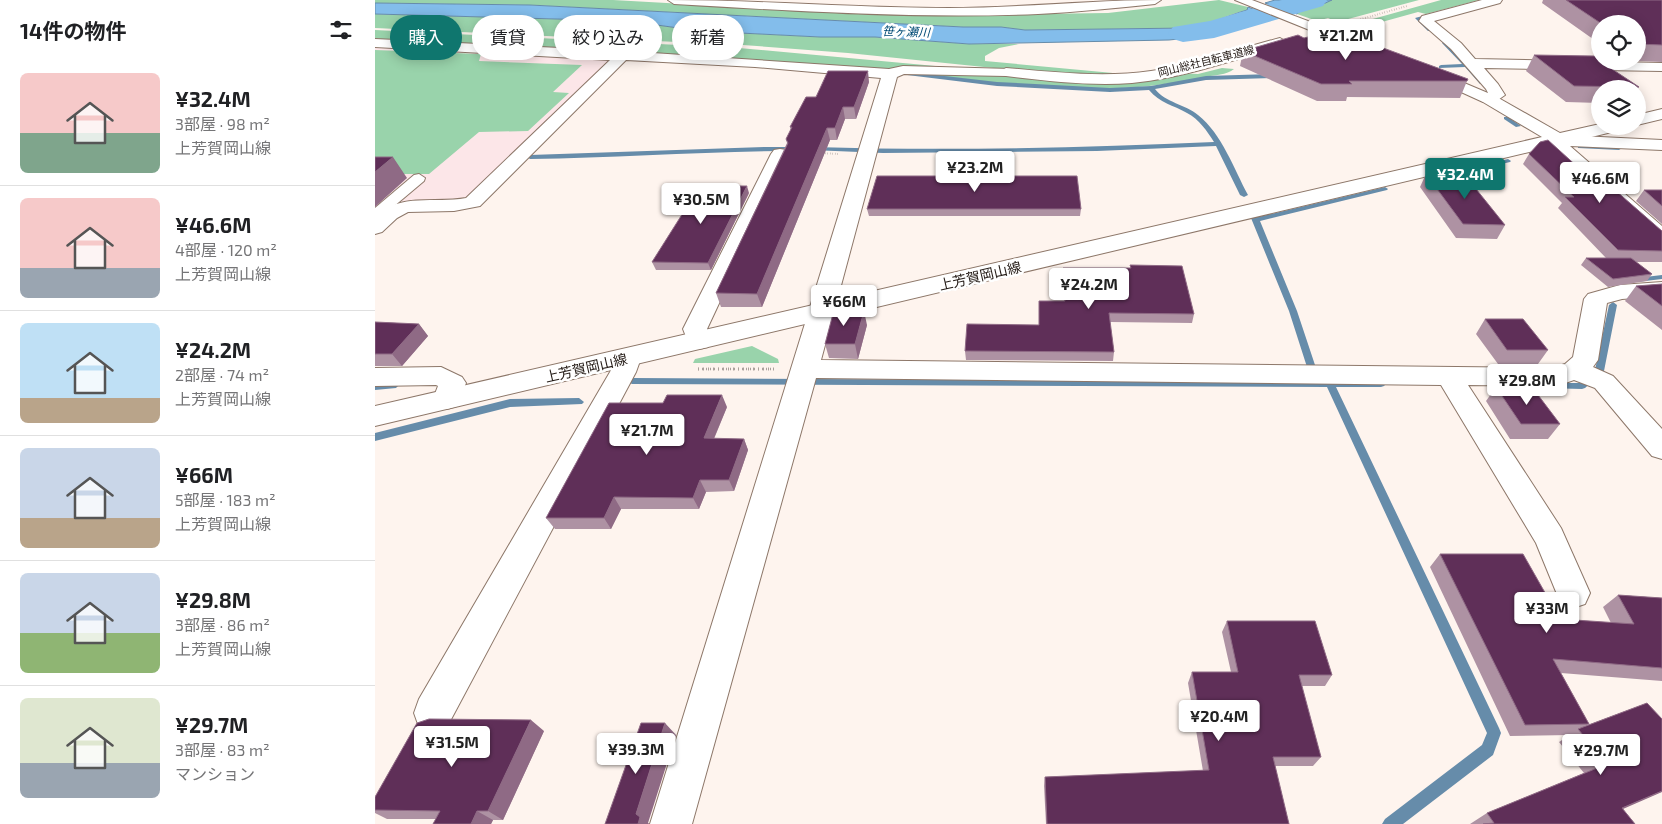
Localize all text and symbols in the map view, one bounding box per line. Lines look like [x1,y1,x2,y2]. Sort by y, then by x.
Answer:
chip: 購入 [390,15,462,60]
chip: 賃貸 [472,15,544,60]
chip: 絞り込み [554,15,662,60]
chip: 新着 [672,15,744,60]
map controls [1591,15,1646,135]
button: locate [1591,15,1646,70]
icon: filters [327,16,355,44]
text: 14件の物件 [20,18,126,43]
pin: ¥21.2M [1305,18,1387,61]
water label: 笹ヶ瀬川 [882,23,932,39]
text: ¥21.2M [1319,25,1373,44]
street label: 岡山総社自転車道線 [1156,42,1255,79]
button: layers [1591,80,1646,135]
text: ¥32.4M [175,86,251,111]
icon: home [60,93,120,153]
text: 3部屋 · 98 m² [175,114,270,133]
text: 上芳賀岡山線 [175,138,271,157]
pin: ¥23.2M [934,150,1016,193]
text: ¥23.2M [947,157,1003,176]
pin: ¥32.4M [1424,158,1506,200]
pin: ¥46.6M [1559,162,1641,204]
text: ¥32.4M [1436,164,1494,183]
text: ¥46.6M [1571,168,1629,187]
pin: ¥30.5M [660,182,742,225]
text: ¥30.5M [672,189,730,208]
text: ¥46.6M [175,212,251,237]
icon: home [60,218,120,278]
text: 4部屋 · 120 m² [175,240,277,259]
street label: 上芳賀岡山線 [937,258,1023,293]
text: 上芳賀岡山線 [175,264,271,283]
pin: ¥24.2M [1048,268,1130,310]
text: ¥24.2M [1060,274,1118,293]
pin: ¥66M [814,284,874,327]
text: ¥66M [822,291,866,310]
text: ¥24.2M [175,337,251,362]
icon: home [60,343,120,403]
street label: 上芳賀岡山線 [543,350,629,385]
pin: ¥29.8M [1486,364,1568,406]
text: 2部屋 · 74 m² [175,365,269,384]
text: ¥29.8M [1498,370,1556,389]
text: 上芳賀岡山線 [175,389,271,408]
pin: ¥21.7M [606,414,688,456]
text: ¥21.7M [620,420,674,439]
text: ¥66M [175,462,233,487]
icon: home [60,468,120,528]
text: 5部屋 · 183 m² [175,490,276,509]
text: 上芳賀岡山線 [175,514,271,533]
text: ¥29.8M [175,587,251,612]
pin: ¥33M [1517,592,1577,634]
icon: home [60,593,120,653]
text: ¥33M [1525,598,1569,617]
text: 3部屋 · 86 m² [175,615,270,634]
text: 上芳賀岡山線 [175,639,271,658]
pin: ¥20.4M [1178,700,1260,742]
text: ¥20.4M [1190,706,1248,725]
text: ¥29.7M [175,712,248,737]
icon: home [60,718,120,778]
pin: ¥31.5M [411,726,493,768]
text: ¥31.5M [425,732,479,751]
pin: ¥39.3M [595,732,677,775]
pin: ¥29.7M [1560,734,1642,776]
text: ¥39.3M [608,739,664,758]
text: 3部屋 · 83 m² [175,740,270,759]
text: ¥29.7M [1573,740,1629,759]
text: マンション [175,764,255,783]

